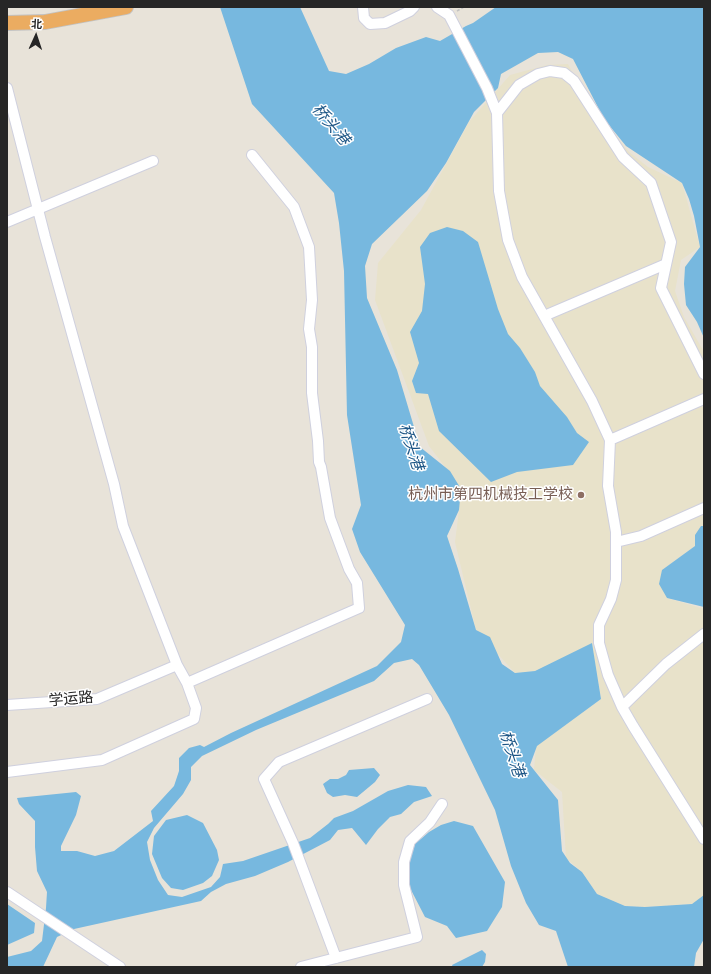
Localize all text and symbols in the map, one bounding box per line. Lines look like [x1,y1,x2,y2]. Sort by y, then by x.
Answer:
north arrow [16,16,56,56]
text: 北 [31,16,43,32]
water label: 桥头港 [307,100,353,150]
water label: 桥头港 [393,421,427,473]
place label: 杭州市第四机械技工学校 [408,486,573,504]
marker: 杭州市第四机械技工学校 [576,490,586,500]
street label: 学运路 [48,689,94,711]
water label: 桥头港 [494,728,528,780]

